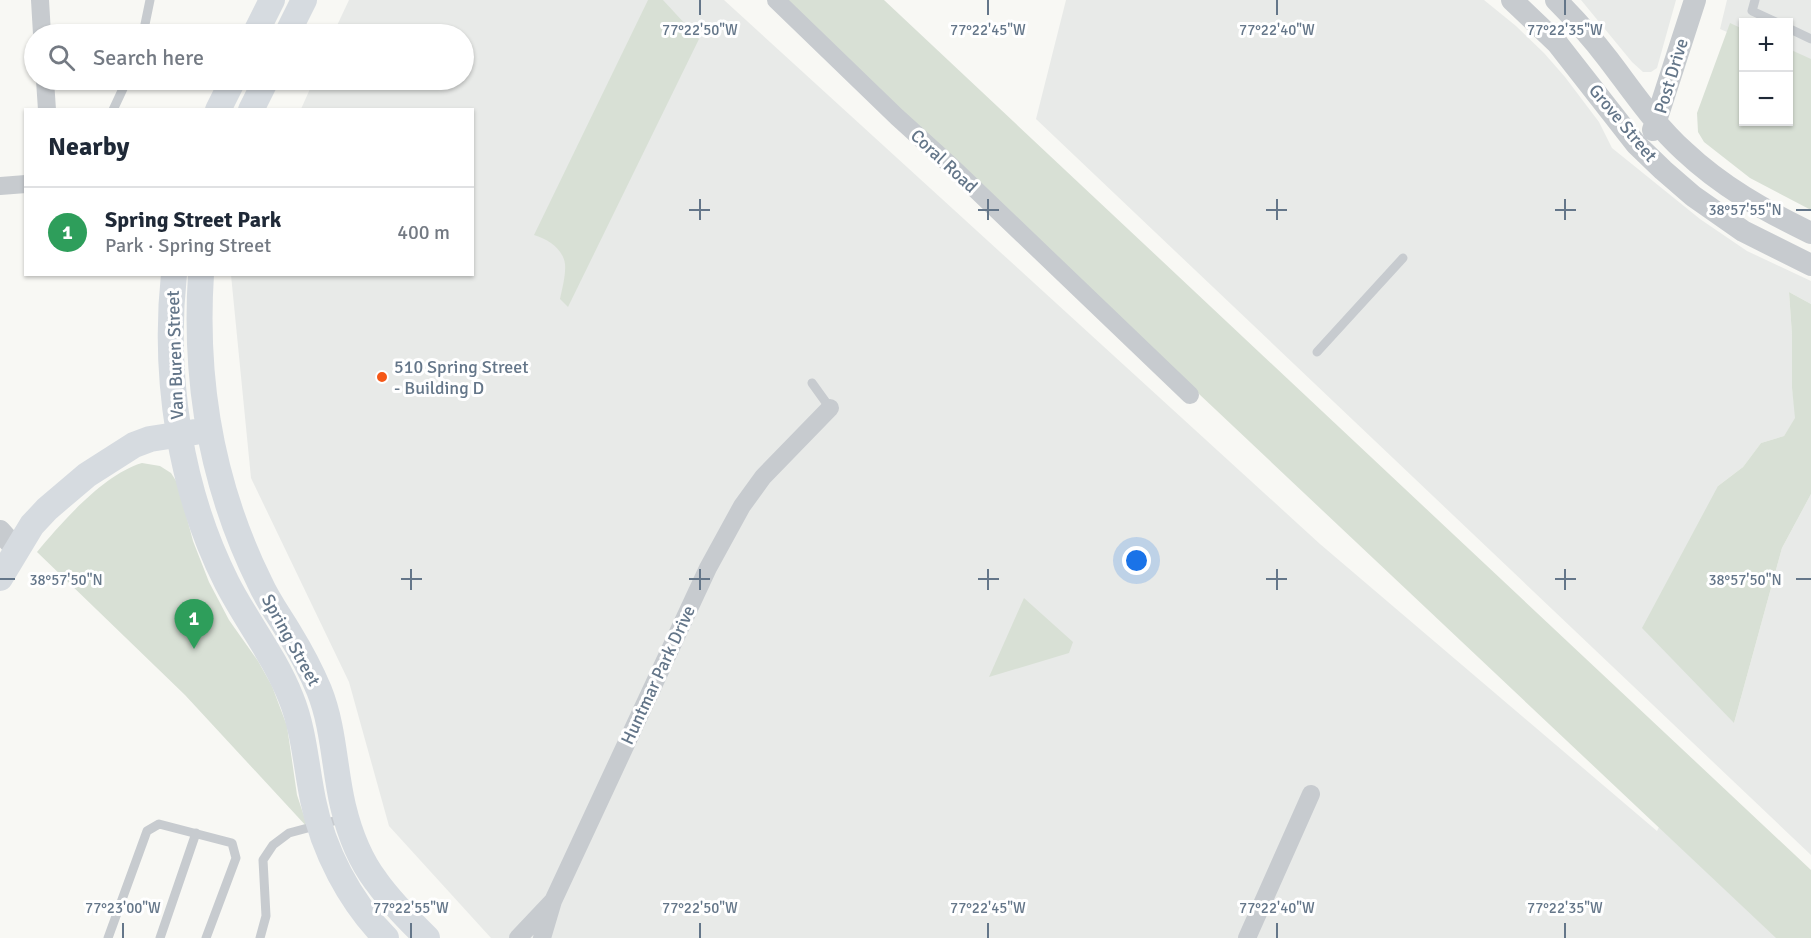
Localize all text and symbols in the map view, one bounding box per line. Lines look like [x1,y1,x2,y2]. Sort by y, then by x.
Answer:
map controls [1739,18,1793,126]
button: + [1739,18,1793,72]
text: 77°22'50"W [662,21,738,39]
text: 77°22'45"W [950,21,1026,39]
text: 77°22'40"W [1239,21,1315,39]
text: 77°22'35"W [1527,21,1603,39]
search box [24,24,474,90]
street label: Post Drive [1649,36,1693,116]
icon: search [45,41,78,74]
text: Search here [93,44,204,71]
button: − [1739,72,1793,126]
street label: Grove Street [1584,80,1662,166]
street label: Coral Road [906,124,982,198]
text: Nearby [48,131,129,163]
text: 38°57'55"N [1708,201,1782,219]
text: Spring Street Park [105,206,281,233]
text: 1 [62,220,73,245]
text: 400 m [397,220,450,245]
text: Park · Spring Street [105,233,271,258]
street label: Van Buren Street [162,290,188,420]
place label: 510 Spring Street - Building D [394,356,529,399]
marker: 510 Spring Street - Building D [375,370,389,384]
your location [1122,546,1151,575]
text: 38°57'50"N [29,571,103,589]
text: 38°57'50"N [1708,571,1782,589]
street label: Spring Street [257,590,325,690]
pin: 1 [174,600,214,649]
street label: Huntmar Park Drive [616,602,700,748]
text: 77°23'00"W [85,899,161,917]
text: 77°22'55"W [373,899,449,917]
text: 77°22'50"W [662,899,738,917]
text: 77°22'45"W [950,899,1026,917]
text: 77°22'40"W [1239,899,1315,917]
text: 77°22'35"W [1527,899,1603,917]

